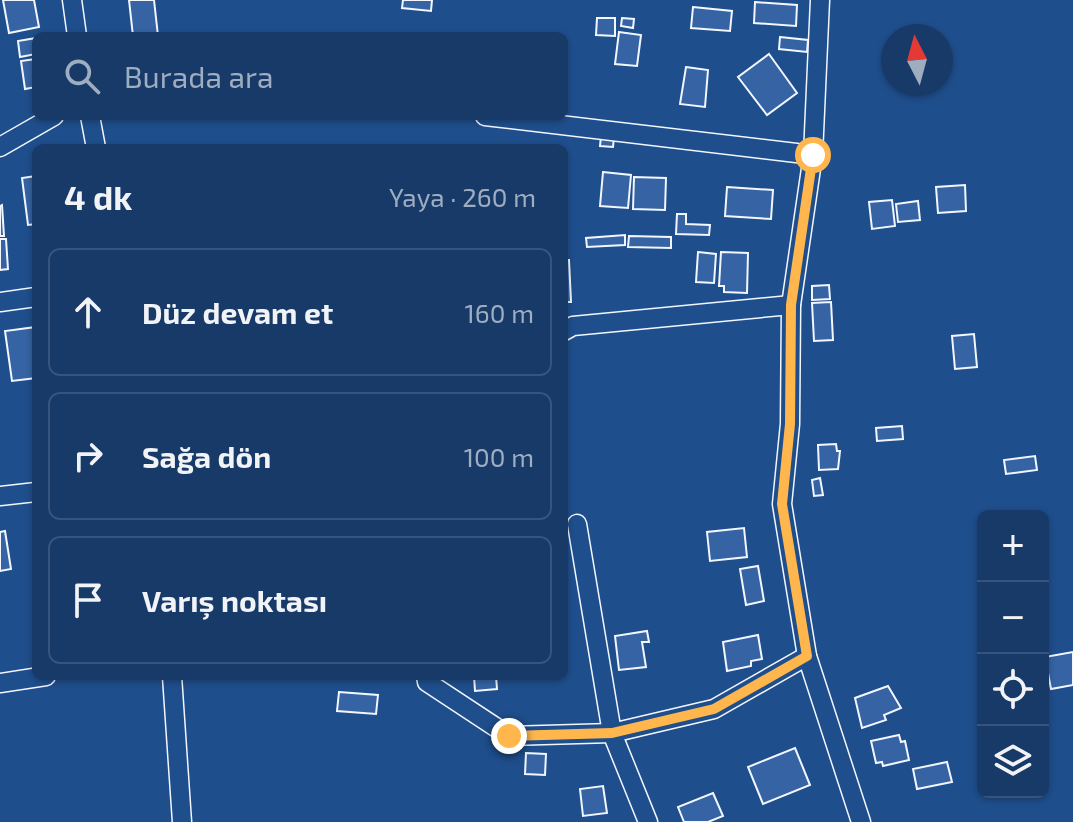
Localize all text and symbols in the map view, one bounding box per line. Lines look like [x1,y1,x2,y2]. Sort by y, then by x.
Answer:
north arrow [881,24,953,96]
search box [32,32,568,120]
icon: search [60,54,104,98]
text: Burada ara [124,58,274,94]
route start [795,137,831,173]
text: 4 dk [64,176,132,217]
text: Yaya · 260 m [389,181,536,212]
icon: ahead [66,290,110,334]
text: Düz devam et [142,294,333,330]
text: 160 m [465,297,534,328]
icon: right [66,434,110,478]
text: Sağa dön [142,438,271,474]
text: 100 m [464,441,534,472]
map controls [977,510,1049,798]
button: + [977,510,1049,582]
icon: arrive [66,578,110,622]
text: Varış noktası [142,582,327,618]
button: − [977,582,1049,654]
button: locate [977,654,1049,726]
route end [491,718,527,754]
button: layers [977,726,1049,798]

